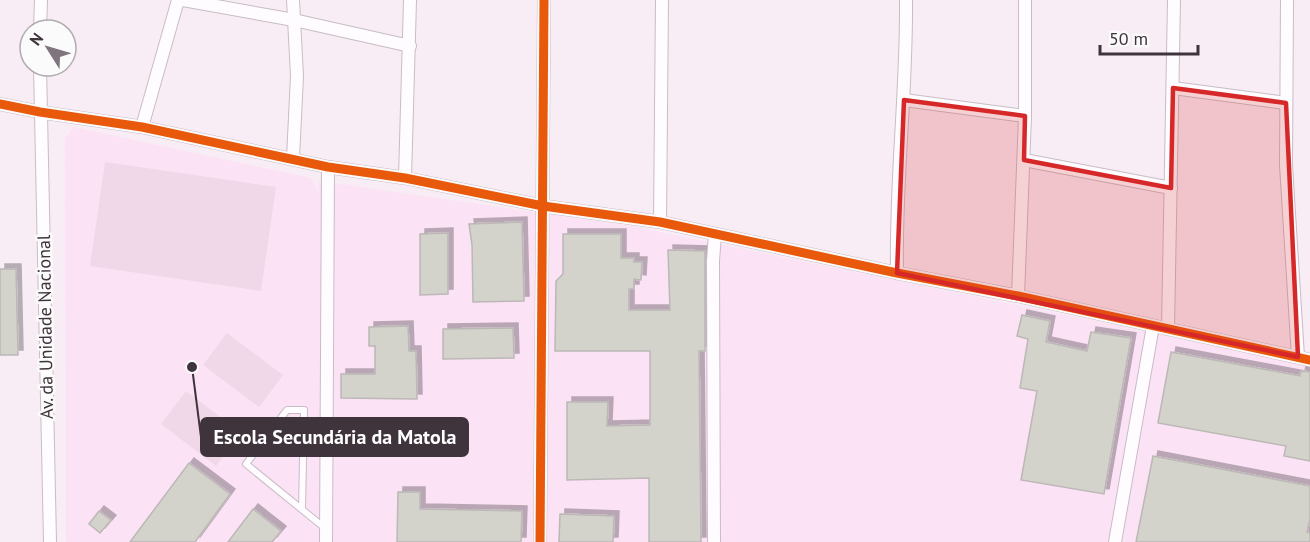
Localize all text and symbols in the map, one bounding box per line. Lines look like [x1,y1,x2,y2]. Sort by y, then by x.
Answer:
north arrow [18,18,78,78]
scale bar [1100,18,1198,56]
text: 50 m [1109,27,1148,50]
text: N [25,29,47,49]
street label: Av. da Unidade Nacional [32,234,58,419]
callout: Escola Secundária da Matola [201,418,468,456]
text: Escola Secundária da Matola [214,424,457,450]

